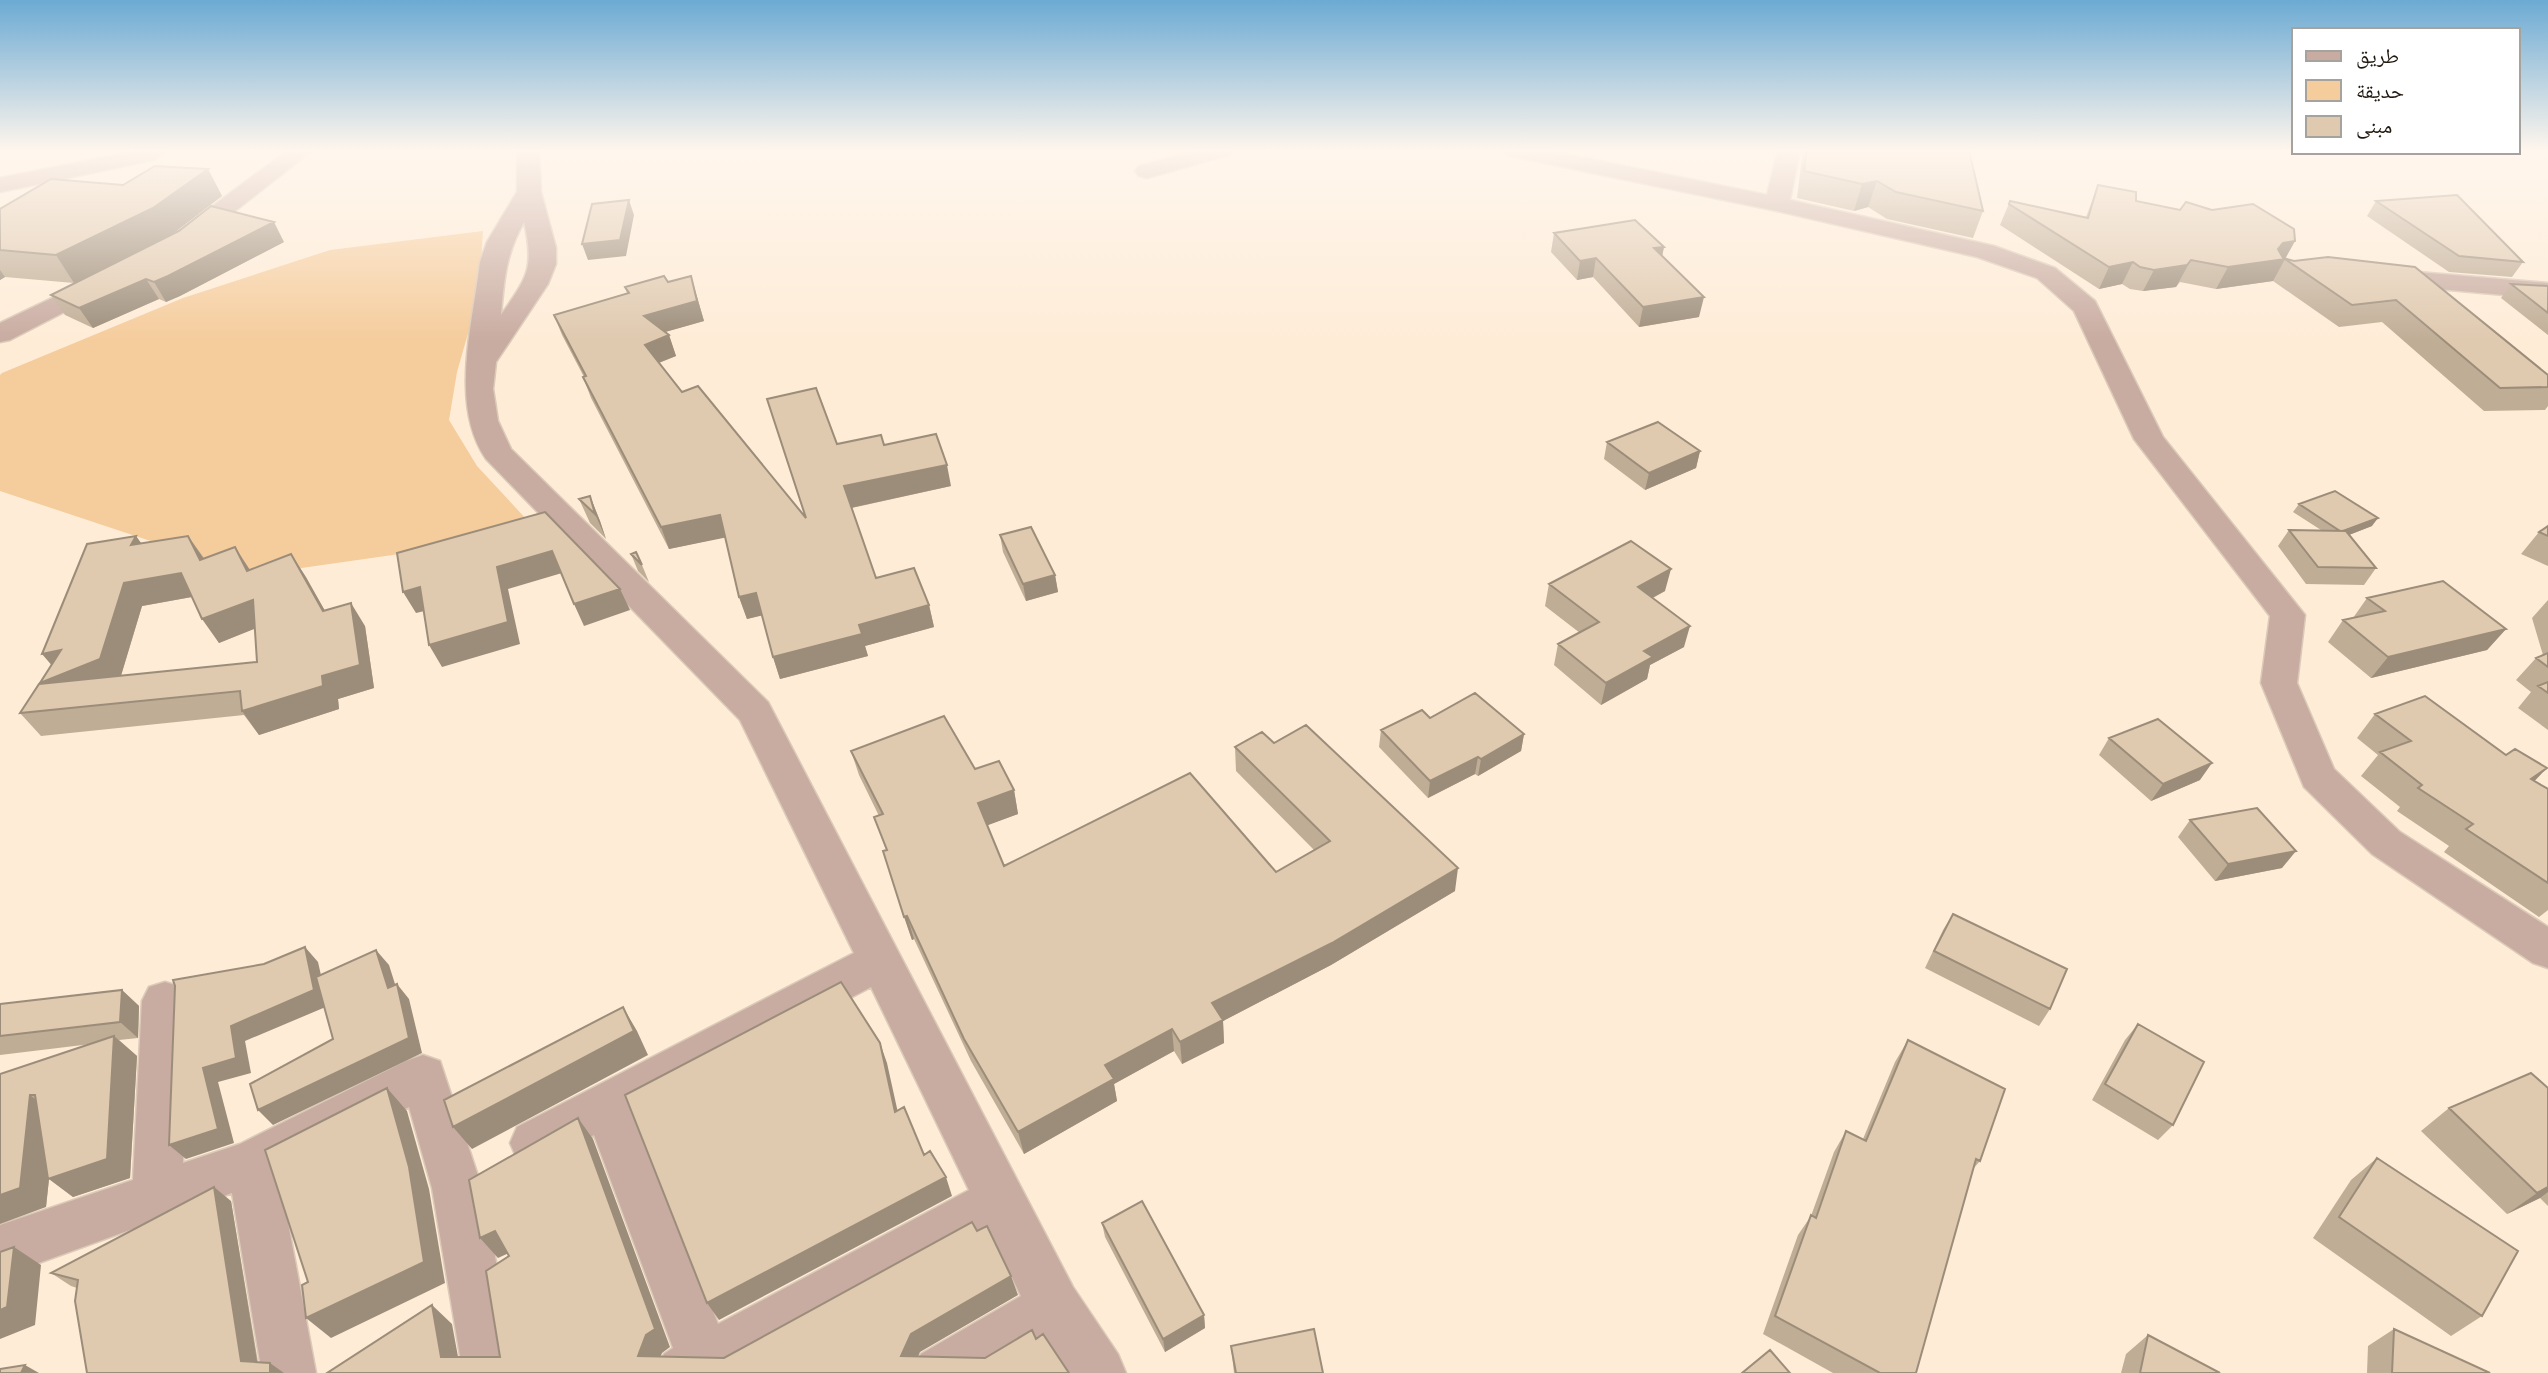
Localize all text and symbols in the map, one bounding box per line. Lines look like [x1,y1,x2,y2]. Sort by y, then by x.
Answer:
legend [2292,28,2520,154]
text: طريق [2356,44,2399,69]
text: حديقة [2356,79,2404,104]
text: مبنى [2356,114,2392,139]

